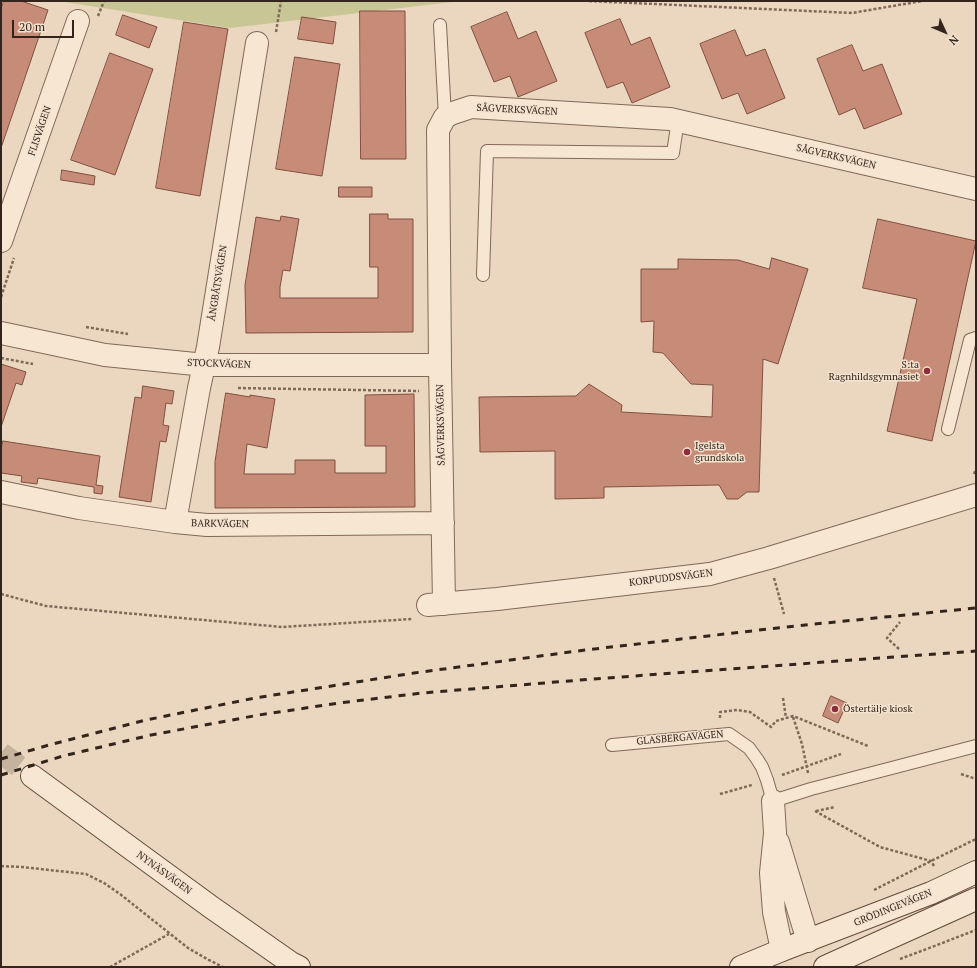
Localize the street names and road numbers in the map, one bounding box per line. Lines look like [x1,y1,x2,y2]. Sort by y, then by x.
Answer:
street label: SÅGVERKSVÄGEN [476,102,558,118]
street label: FLISVÄGEN [26,104,54,158]
street label: SÅGVERKSVÄGEN [795,142,877,172]
street label: ÅNGBÅTSVÄGEN [206,244,230,322]
street label: STOCKVÄGEN [187,357,251,371]
street label: SÅGVERKSVÄGEN [434,384,448,466]
street label: BARKVÄGEN [191,517,249,531]
street label: KORPUDDSVÄGEN [628,567,714,589]
street label: GLASBERGAVÄGEN [636,728,724,748]
street label: NYNÄSVÄGEN [134,849,194,897]
street label: GRÖDINGEVÄGEN [852,887,934,929]

